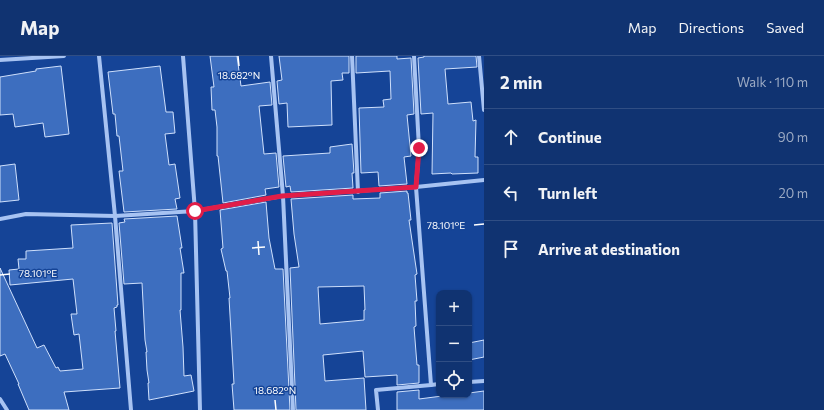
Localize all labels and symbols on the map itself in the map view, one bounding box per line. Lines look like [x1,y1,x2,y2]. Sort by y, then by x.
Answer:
text: 18.682°N [218,69,260,81]
route end [410,139,428,157]
route start [186,202,204,220]
text: 78.101°E [427,219,465,231]
text: 78.101°E [19,267,57,279]
text: 18.682°N [254,384,296,396]

